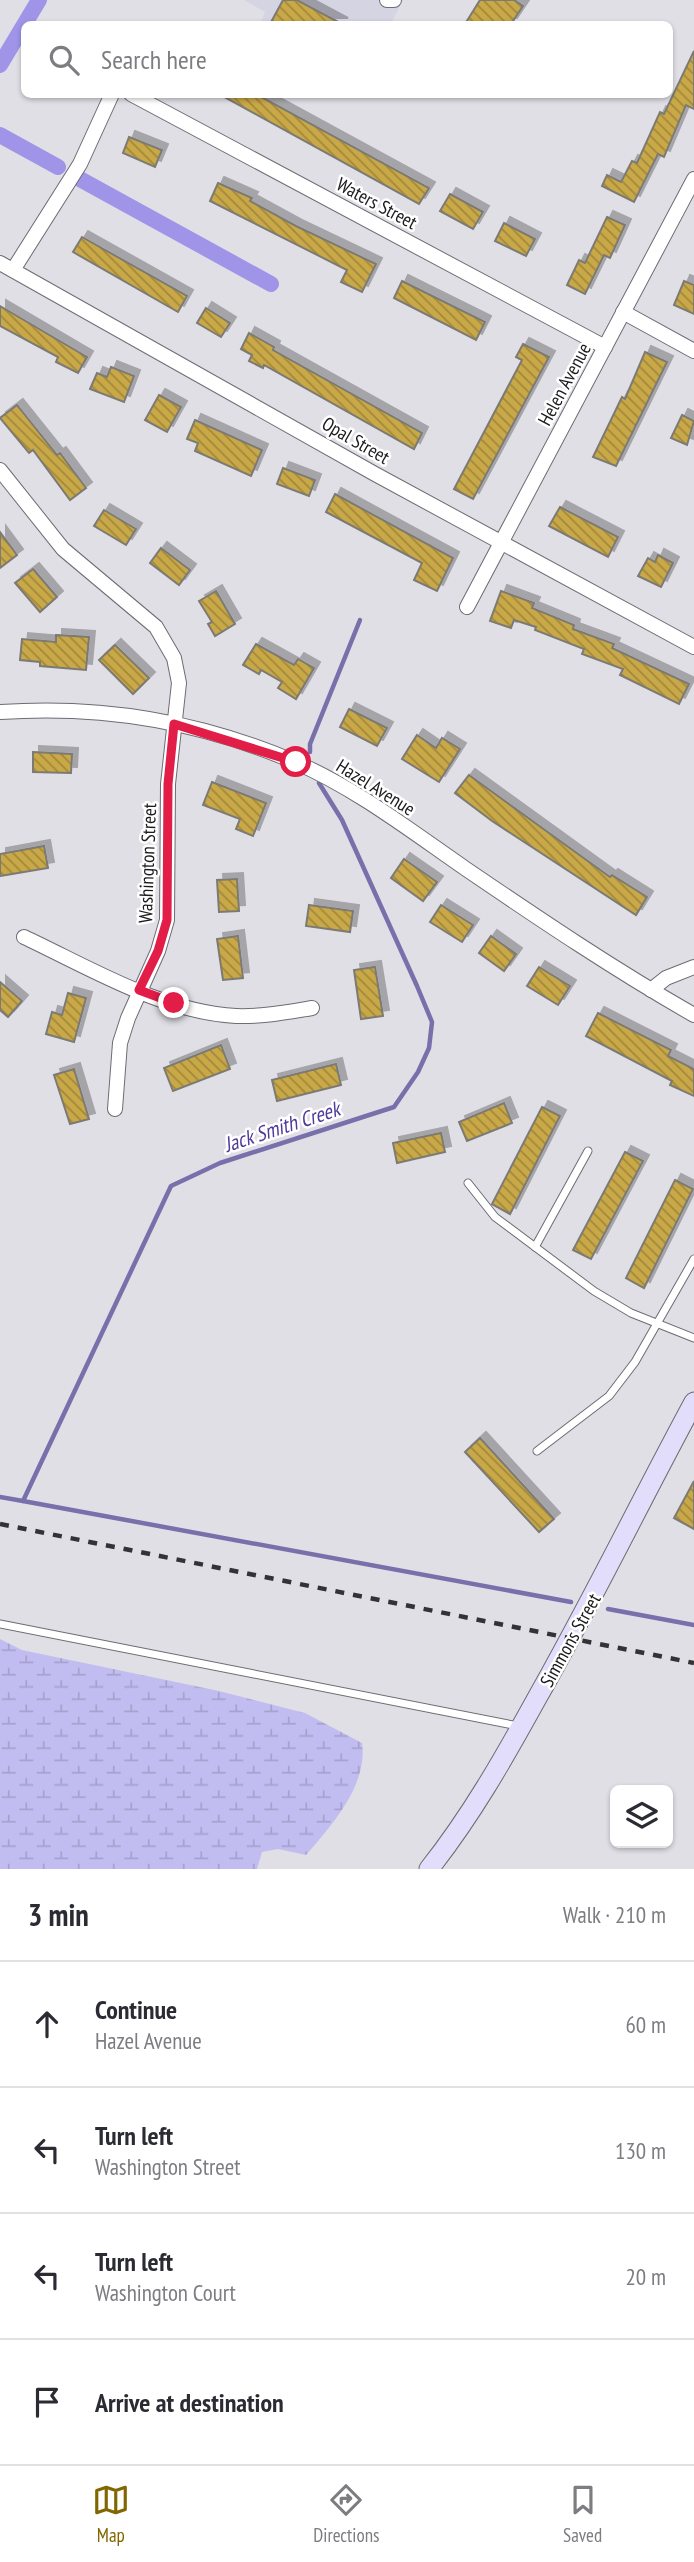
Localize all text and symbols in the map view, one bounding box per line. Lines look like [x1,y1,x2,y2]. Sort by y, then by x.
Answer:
search box [21,21,673,98]
icon: search [45,41,83,79]
text: Search here [101,43,207,76]
street label: Waters Street [333,172,422,235]
street label: Helen Avenue [532,338,596,429]
street label: Opal Street [318,411,395,469]
route start [280,746,311,777]
street label: Hazel Avenue [332,753,420,821]
street label: Washington Street [133,802,161,923]
route end [158,987,189,1018]
water label: Jack Smith Creek [220,1094,346,1158]
street label: Simmons Street [534,1588,606,1691]
map controls [610,1785,673,1848]
button: layers [610,1785,673,1848]
text: 3 min [28,1895,89,1934]
text: Walk · 210 m [563,1900,666,1929]
text: Continue [95,1993,177,2026]
icon: ahead [28,2005,66,2043]
text: 60 m [625,2010,666,2039]
text: Hazel Avenue [95,2026,202,2055]
text: Turn left [95,2119,173,2152]
icon: left [28,2131,66,2169]
text: 130 m [615,2136,666,2165]
text: Washington Street [95,2152,240,2181]
text: Turn left [95,2245,173,2278]
icon: left [28,2257,66,2295]
text: 20 m [625,2262,666,2291]
text: Washington Court [95,2278,236,2307]
icon: arrive [28,2383,66,2421]
text: Arrive at destination [95,2386,284,2419]
tab: Map [92,2481,130,2547]
tab: Directions [313,2481,379,2547]
tab: Saved [563,2481,602,2547]

